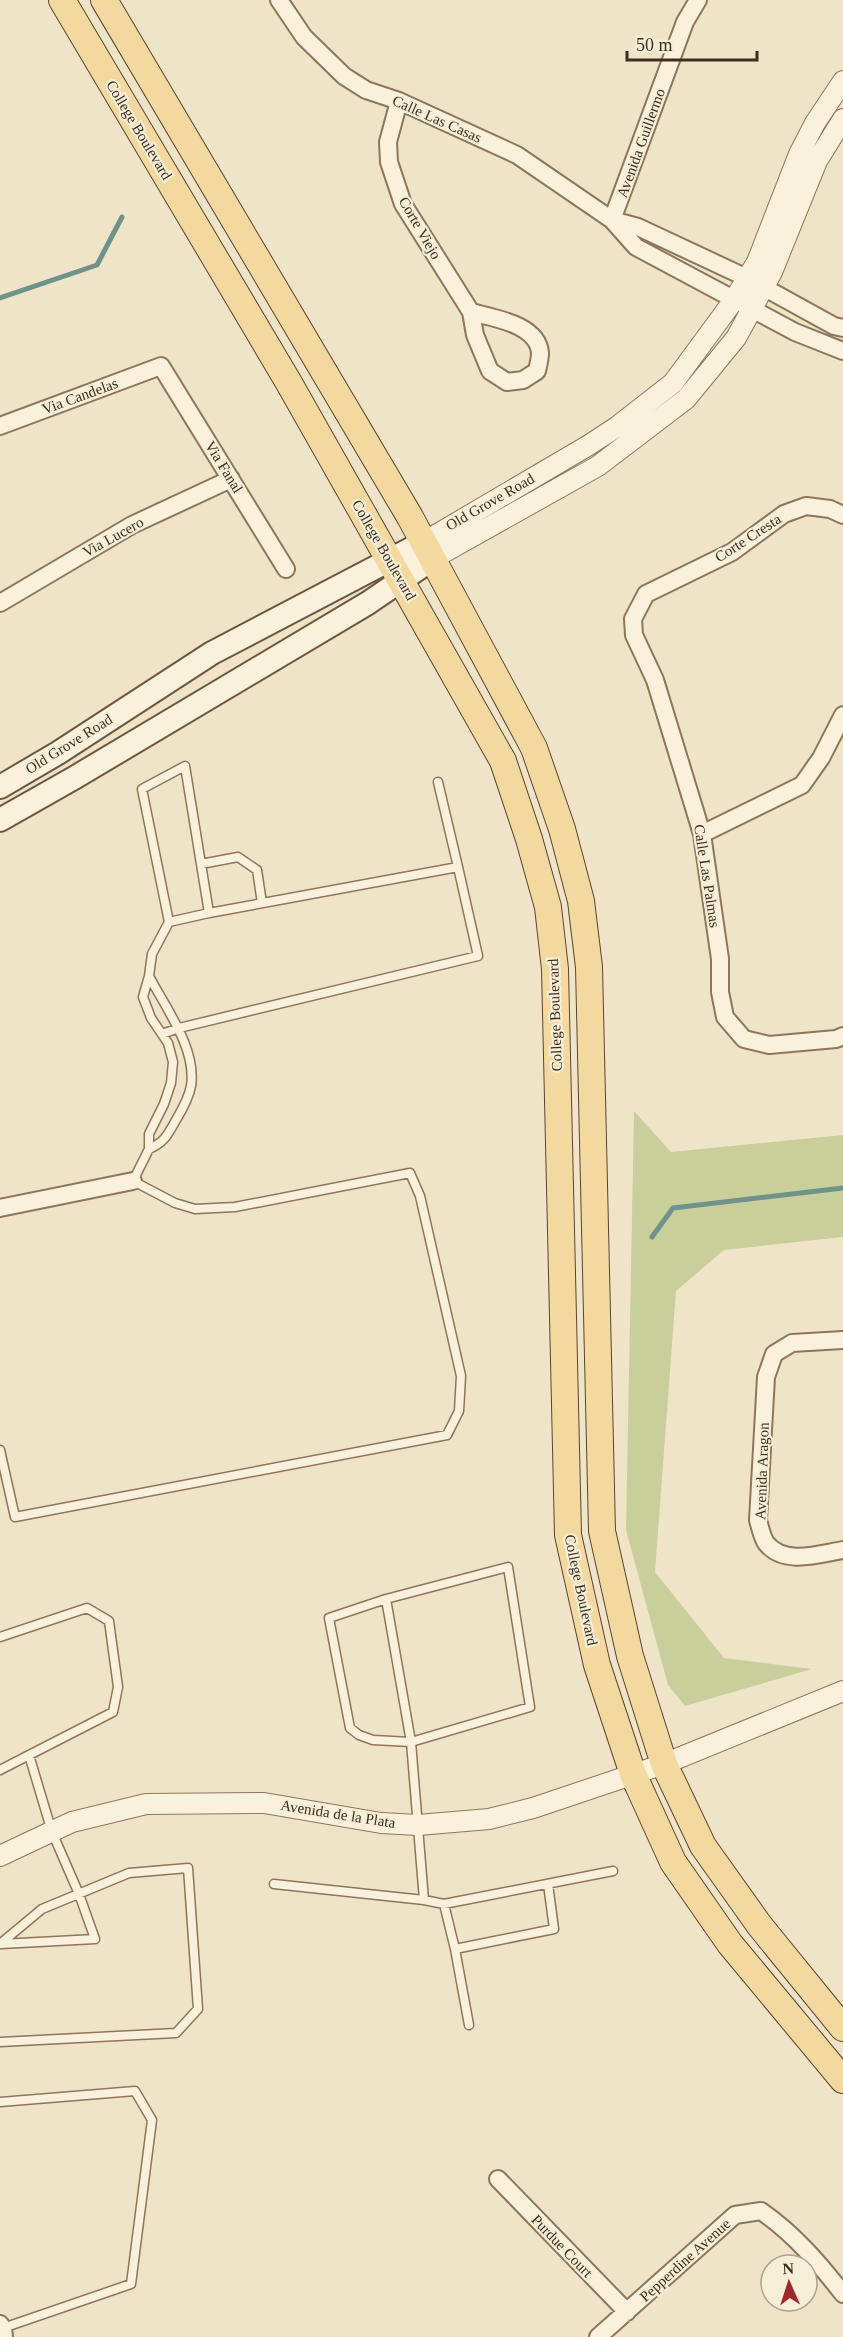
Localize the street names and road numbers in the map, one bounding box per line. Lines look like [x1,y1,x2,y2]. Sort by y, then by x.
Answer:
street label: College Boulevard [103,77,175,183]
street label: Avenida Guillermo [614,86,668,200]
street label: Calle Las Casas [390,92,484,146]
street label: Corte Viejo [396,194,444,262]
street label: Via Candelas [40,375,120,417]
street label: Via Fanal [202,438,246,496]
street label: Old Grove Road [443,470,537,534]
street label: College Boulevard [349,497,419,603]
street label: Corte Cresta [712,511,784,565]
street label: Via Lucero [80,514,146,560]
street label: Old Grove Road [23,711,116,777]
street label: Calle Las Palmas [691,823,723,929]
street label: College Boulevard [545,958,565,1072]
street label: Avenida Aragon [752,1421,772,1520]
street label: College Boulevard [561,1533,601,1647]
street label: Avenida de la Plata [279,1797,397,1831]
street label: Purdue Court [528,2212,596,2281]
street label: Pepperdine Avenue [637,2215,734,2305]

